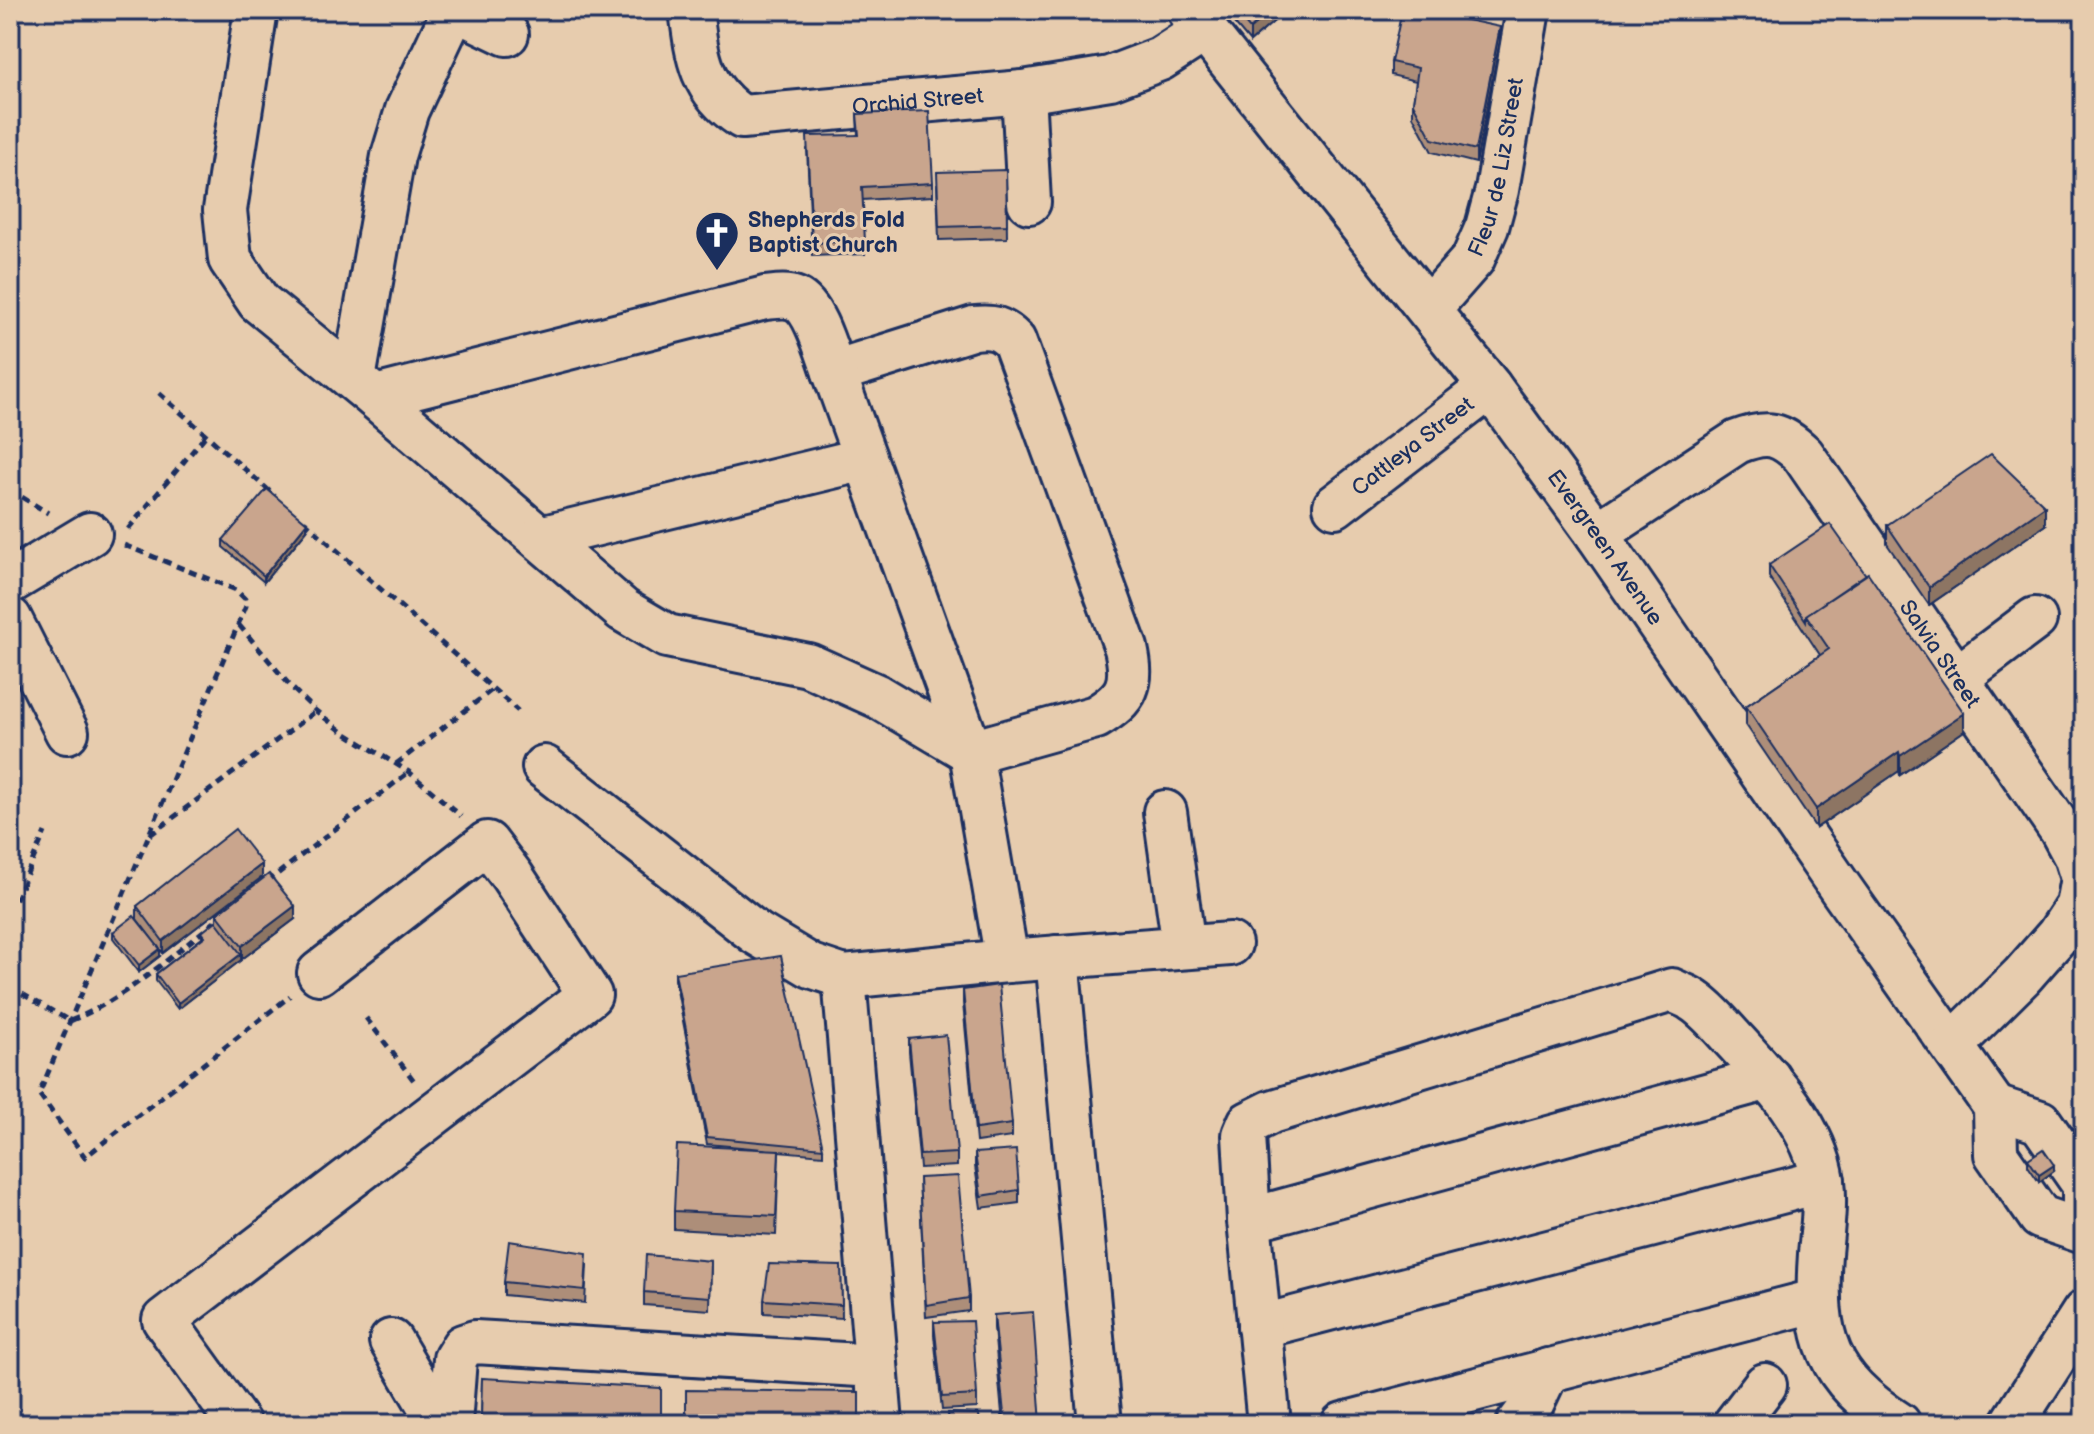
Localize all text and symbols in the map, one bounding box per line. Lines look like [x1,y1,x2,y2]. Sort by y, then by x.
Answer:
street label: Fleur de Liz Street [1462,75,1530,261]
street label: Orchid Street [851,82,985,121]
place label: Shepherds Fold Baptist Church [748,207,905,259]
church icon: Shepherds Fold Baptist Church [693,209,741,272]
street label: Cattleya Street [1346,391,1479,502]
street label: Evergreen Avenue [1541,464,1669,630]
street label: Salvia Street [1893,595,1986,713]

